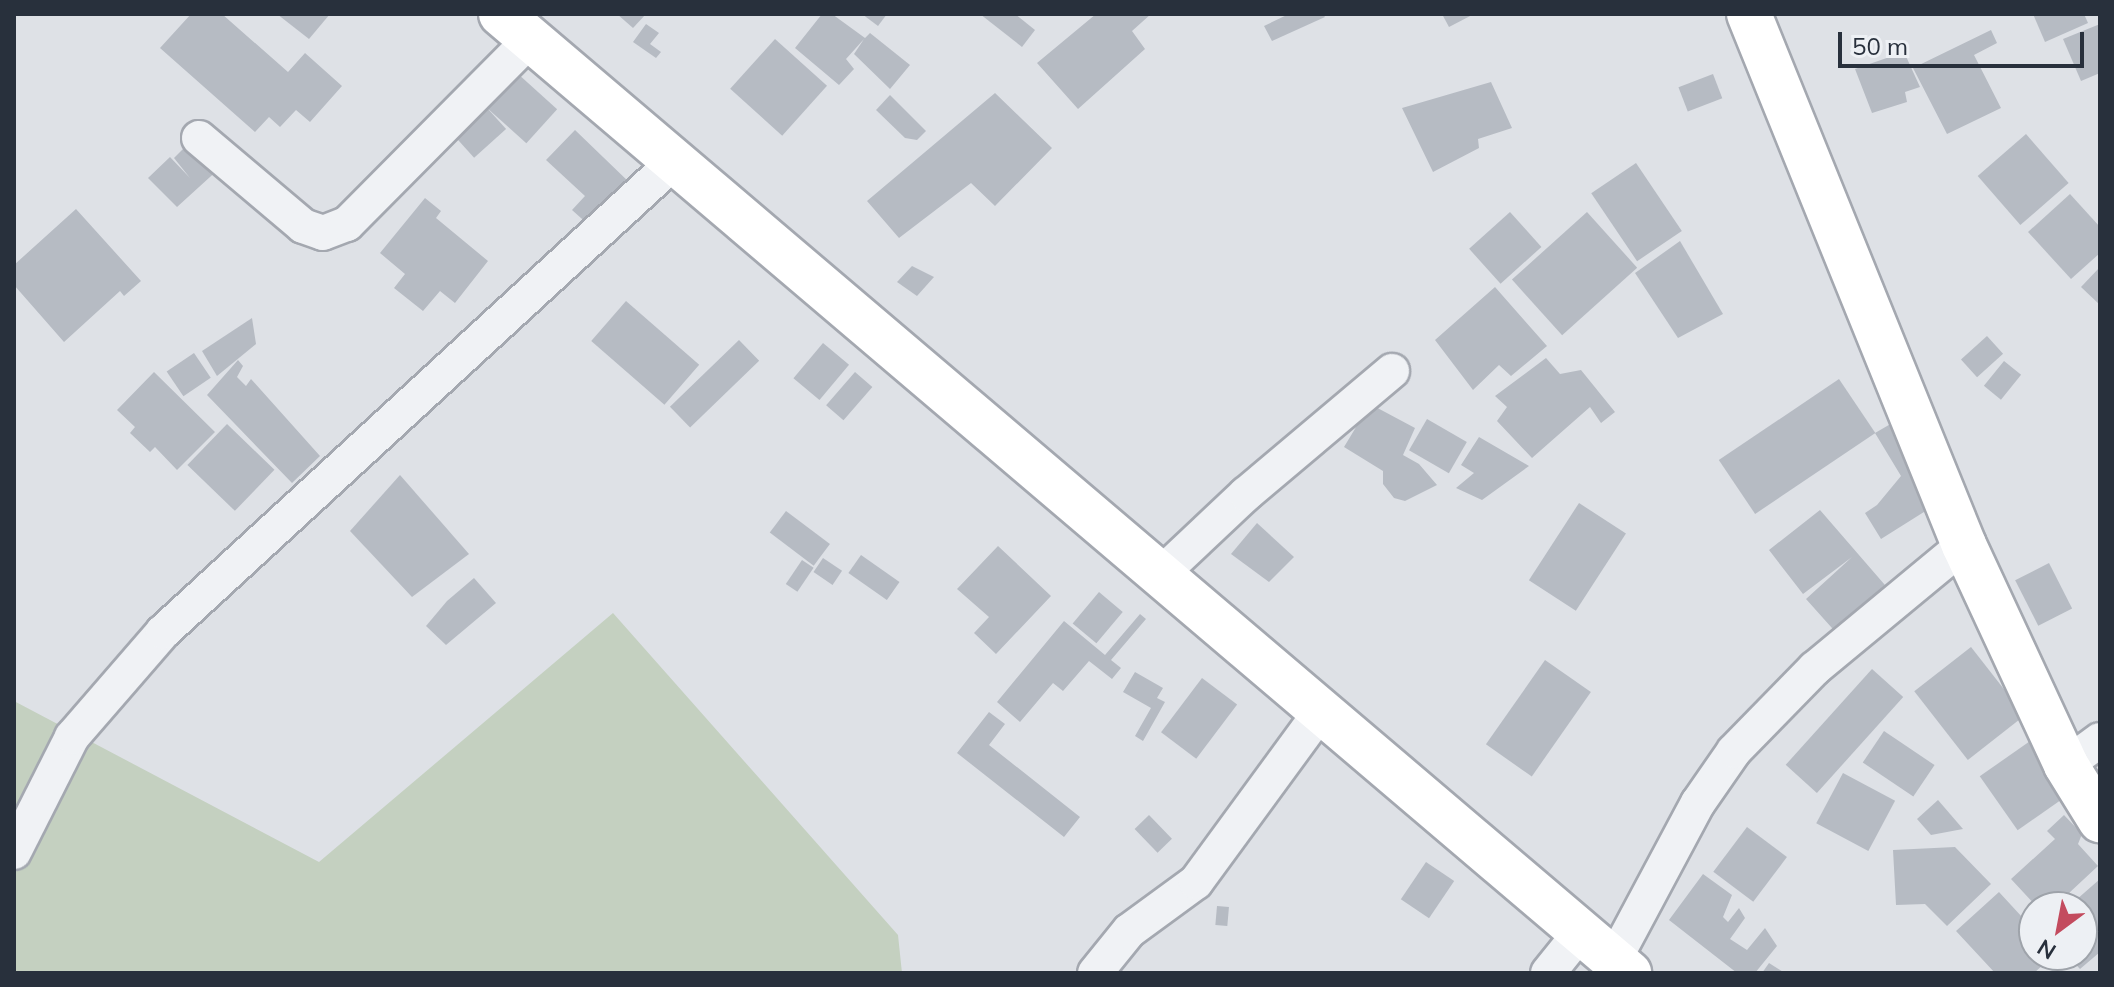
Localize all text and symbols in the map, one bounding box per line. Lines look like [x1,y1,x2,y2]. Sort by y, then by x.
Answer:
scale bar [1842,16,2088,66]
text: 50 m [1852,31,1908,61]
north arrow [2018,891,2098,971]
text: N [2032,933,2061,966]

